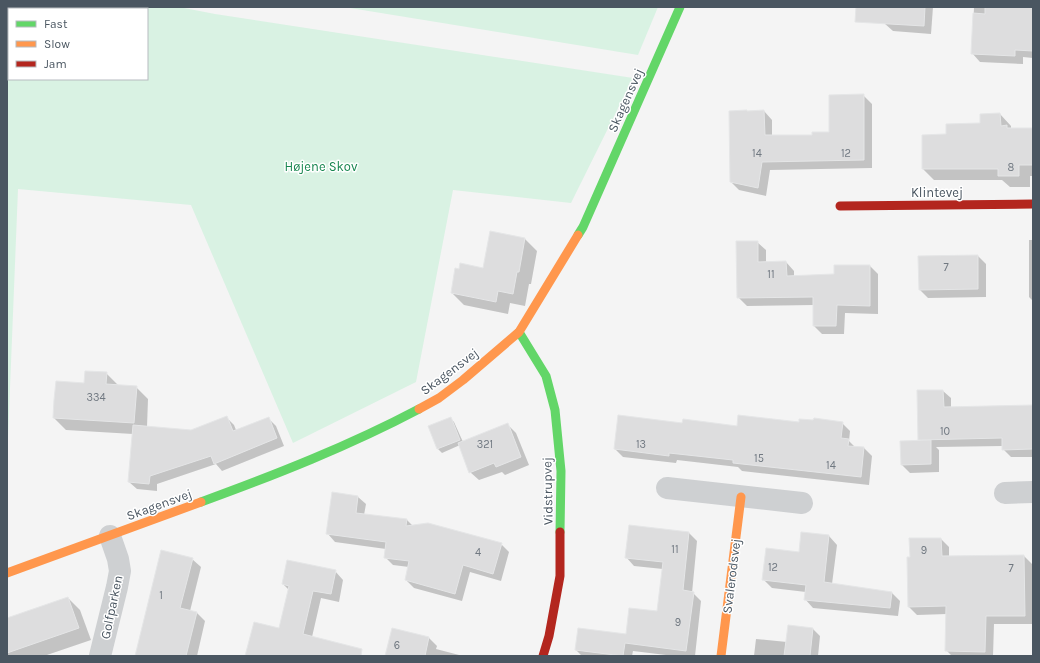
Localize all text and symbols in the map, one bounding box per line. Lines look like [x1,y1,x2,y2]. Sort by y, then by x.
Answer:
legend [8,8,148,80]
text: Fast [44,17,68,31]
text: Slow [44,37,70,51]
text: Jam [44,57,67,71]
street label: Skagensvej [605,66,646,134]
house number: 14 [752,147,762,160]
house number: 12 [841,147,851,160]
park label: Højene Skov [285,159,358,174]
house number: 8 [1008,161,1015,174]
street label: Klintevej [911,185,963,200]
house number: 7 [943,261,949,274]
house number: 11 [767,268,775,281]
street label: Skagensvej [418,345,481,398]
house number: 334 [86,391,106,404]
house number: 10 [940,425,950,438]
house number: 321 [477,438,493,451]
house number: 13 [636,438,646,451]
house number: 15 [754,452,764,465]
street label: Vidstrupvej [539,457,556,525]
house number: 14 [826,459,836,472]
street label: Skagensvej [125,486,194,523]
street label: Svalerodsvej [719,538,744,614]
house number: 11 [671,543,679,556]
house number: 9 [921,544,927,557]
house number: 4 [475,546,481,559]
house number: 12 [768,561,778,574]
house number: 7 [1008,562,1014,575]
street label: Golfparken [97,574,126,640]
house number: 1 [159,589,163,602]
house number: 9 [675,616,681,629]
house number: 6 [394,639,400,652]

